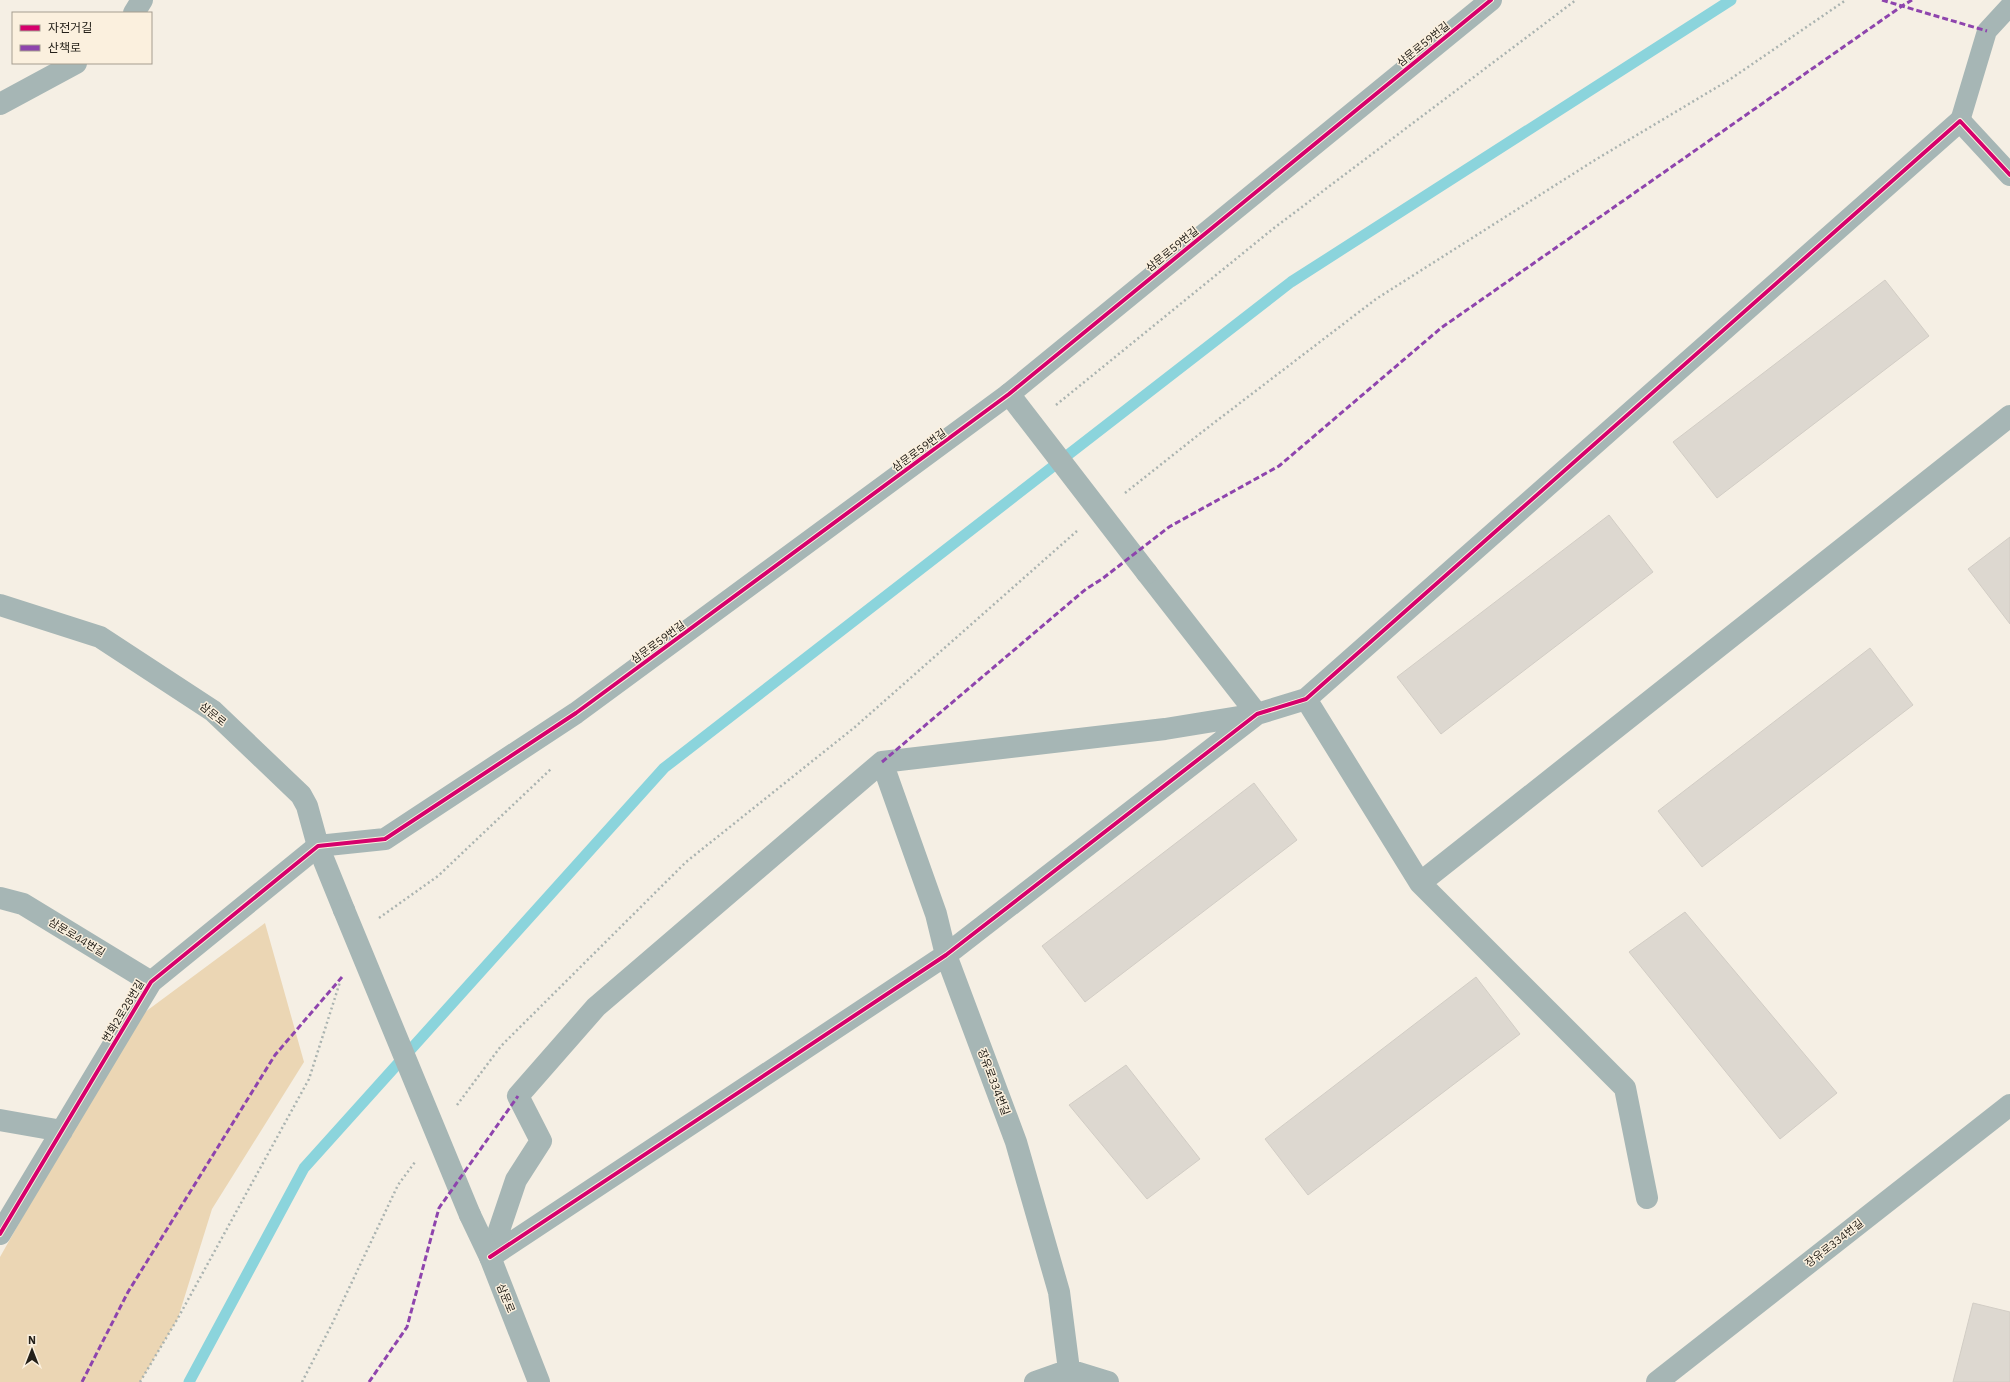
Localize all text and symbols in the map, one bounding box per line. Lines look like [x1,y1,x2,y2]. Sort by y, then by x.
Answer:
legend [12,12,152,64]
street label: 삼문로59번길 [1394,18,1452,70]
text: 자전거길 [48,20,92,35]
text: 산책로 [48,40,81,55]
street label: 삼문로59번길 [1143,223,1201,275]
street label: 삼문로59번길 [889,426,949,474]
street label: 삼문로59번길 [628,618,688,666]
street label: 삼문로 [197,699,229,729]
street label: 삼문로44번길 [46,915,108,959]
street label: 번화2로28번길 [99,977,147,1045]
street label: 장유로334번길 [975,1047,1013,1117]
street label: 장유로334번길 [1802,1216,1866,1270]
street label: 삼문로 [494,1281,518,1315]
north arrow [12,1330,52,1370]
text: N [28,1333,36,1347]

